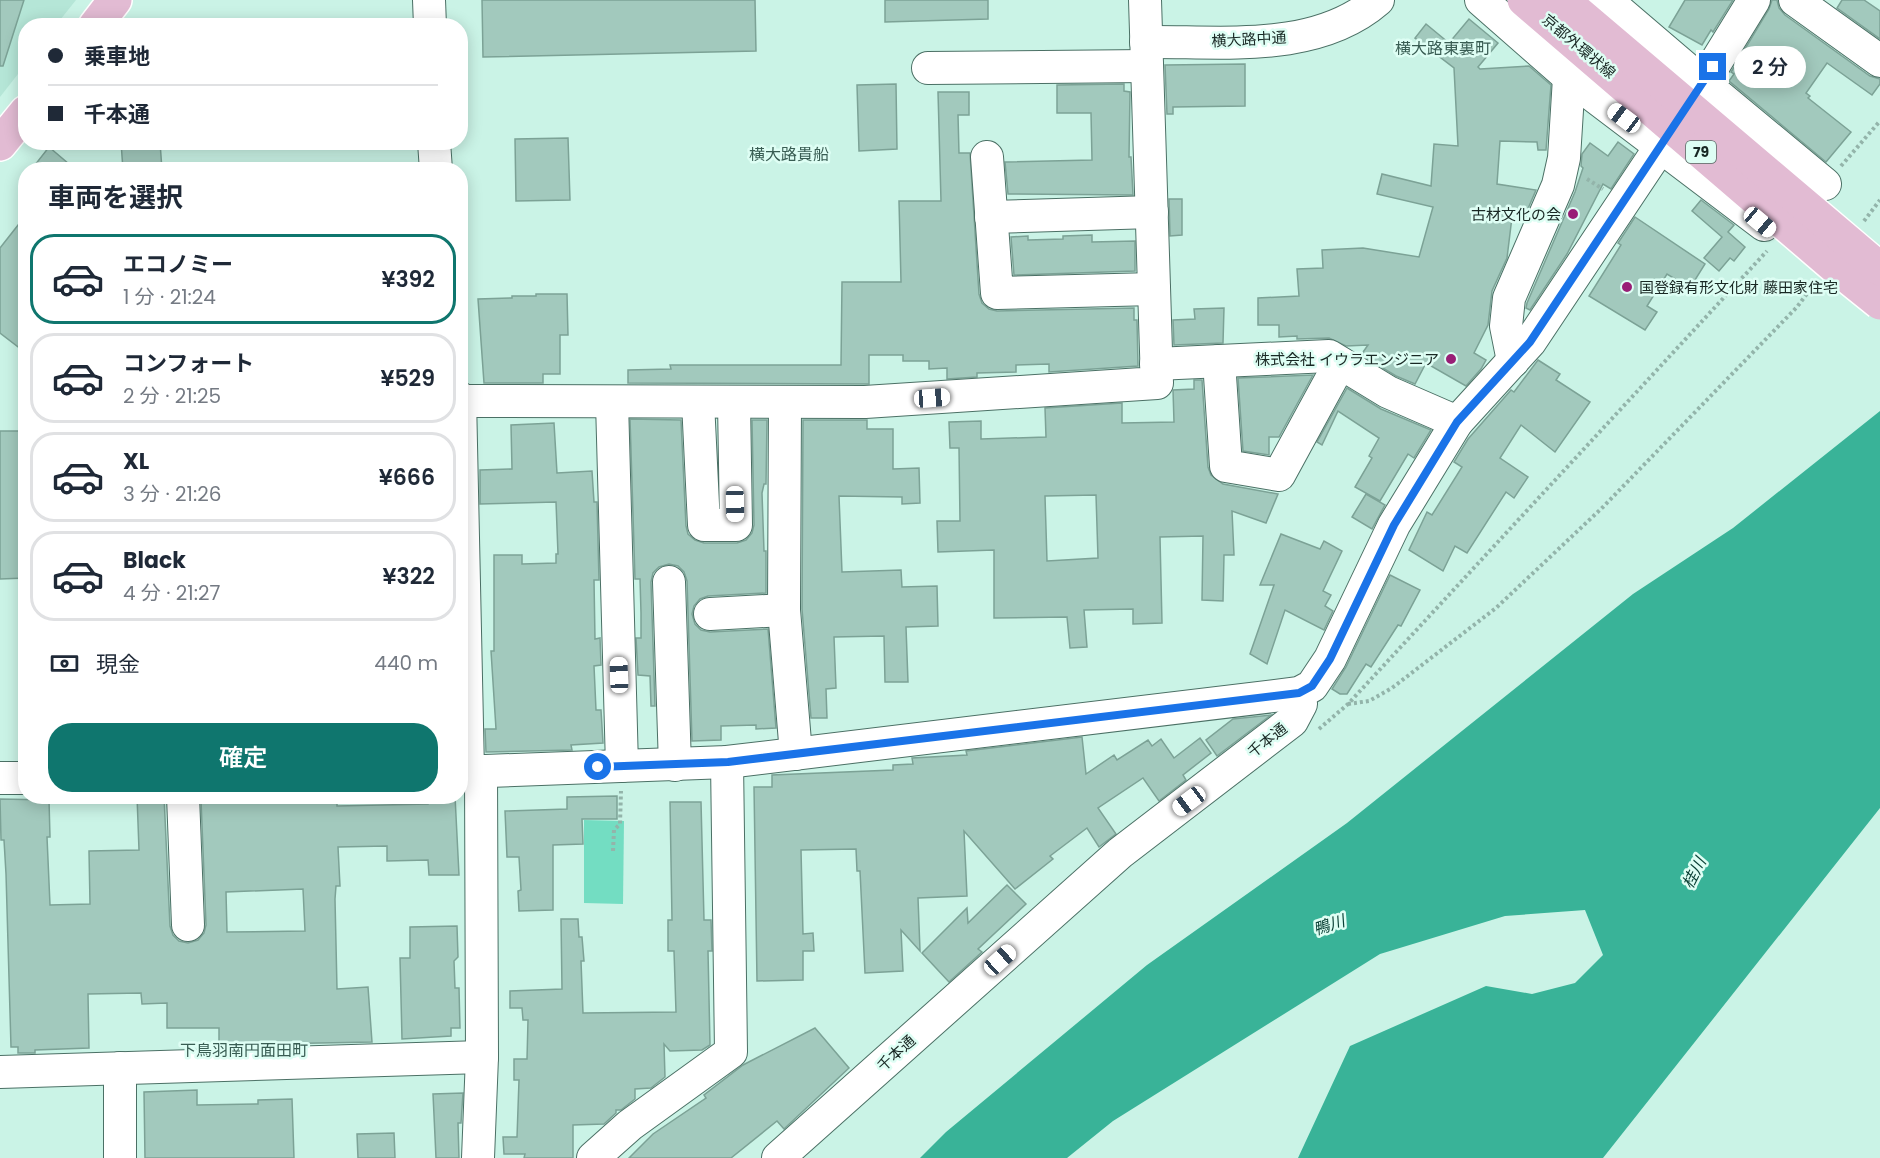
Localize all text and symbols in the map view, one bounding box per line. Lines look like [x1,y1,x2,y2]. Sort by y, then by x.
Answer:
street label: 京都外環状線 [1538,9,1620,83]
street label: 横大路中通 [1211,27,1287,51]
district label: 横大路東裏町 [1395,37,1491,60]
text: 乗車地 [84,41,150,72]
callout: 2 分 [1734,46,1806,88]
route end [1699,53,1726,80]
text: 2 分 [1752,53,1788,81]
text: 千本通 [84,99,150,130]
car [1604,100,1644,136]
road number: 79 [1686,141,1716,163]
district label: 横大路貴船 [749,143,829,166]
text: 車両を選択 [48,179,183,216]
place label: 古材文化の会 [1471,204,1561,225]
car [1740,204,1780,240]
marker: 古材文化の会 [1566,207,1580,221]
text: エコノミー [123,249,233,280]
icon: car [51,252,105,306]
text: ¥392 [381,264,435,295]
place label: 国登録有形文化財 藤田家住宅 [1639,277,1838,298]
marker: 国登録有形文化財 藤田家住宅 [1620,280,1634,294]
text: 1 分 · 21:24 [123,283,216,311]
text: コンフォート [123,348,254,379]
place label: 株式会社 イウラエンジニア [1255,349,1439,370]
icon: car [51,351,105,405]
marker: 株式会社 イウラエンジニア [1444,352,1458,366]
text: ¥529 [380,363,435,394]
text: 2 分 · 21:25 [123,382,221,410]
car [913,388,951,408]
text: XL [123,446,149,477]
icon: car [51,450,105,504]
text: ¥666 [379,462,435,493]
text: 3 分 · 21:26 [123,480,221,508]
car [726,486,744,522]
text: Black [123,545,186,576]
icon: car [51,549,105,603]
text: ¥322 [383,561,435,592]
text: 4 分 · 21:27 [123,579,220,607]
icon: cash [48,647,81,680]
text: 現金 [96,649,140,680]
text: 440 m [374,649,438,677]
car [609,657,629,693]
street label: 千本通 [1243,718,1291,762]
button: 確定 [48,723,438,792]
route start [584,753,611,780]
car [1169,783,1209,819]
water label: 桂川 [1676,852,1712,892]
water label: 鴨川 [1310,909,1350,941]
car [981,941,1019,979]
street label: 千本通 [872,1030,920,1076]
district label: 下鳥羽南円面田町 [180,1039,308,1062]

